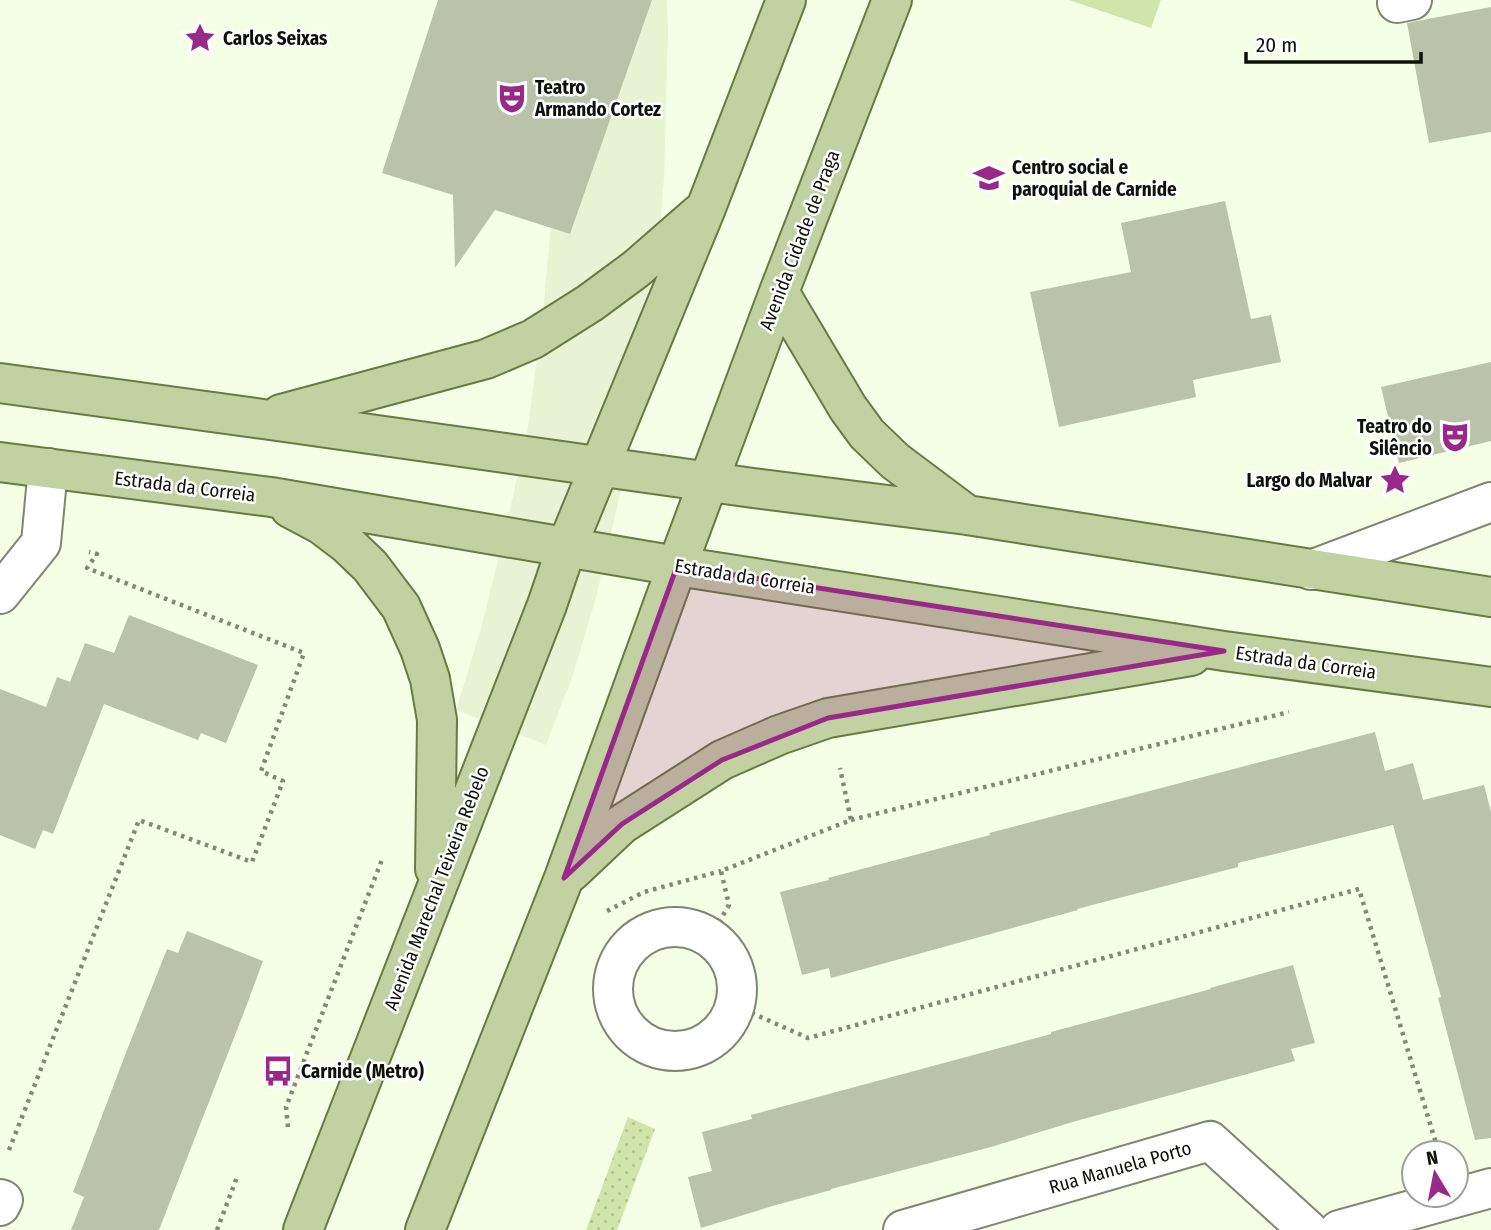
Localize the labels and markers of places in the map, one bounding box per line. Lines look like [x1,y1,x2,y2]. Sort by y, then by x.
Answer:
place icon: Carlos Seixas [183,21,217,55]
place label: Carlos Seixas [223,27,328,50]
place label: Teatro Armando Cortez [534,76,661,121]
theatre icon: Teatro Armando Cortez [495,81,529,115]
place label: Centro social e paroquial de Carnide [1012,156,1177,201]
school or university icon: Centro social e paroquial de Carnide [972,161,1006,195]
place label: Teatro do Silêncio [1357,415,1432,460]
theatre icon: Teatro do Silêncio [1438,420,1472,454]
place icon: Largo do Malvar [1378,463,1412,497]
place label: Largo do Malvar [1247,469,1373,492]
bus stop icon: Carnide (Metro) [261,1054,295,1088]
place label: Carnide (Metro) [301,1060,424,1083]

